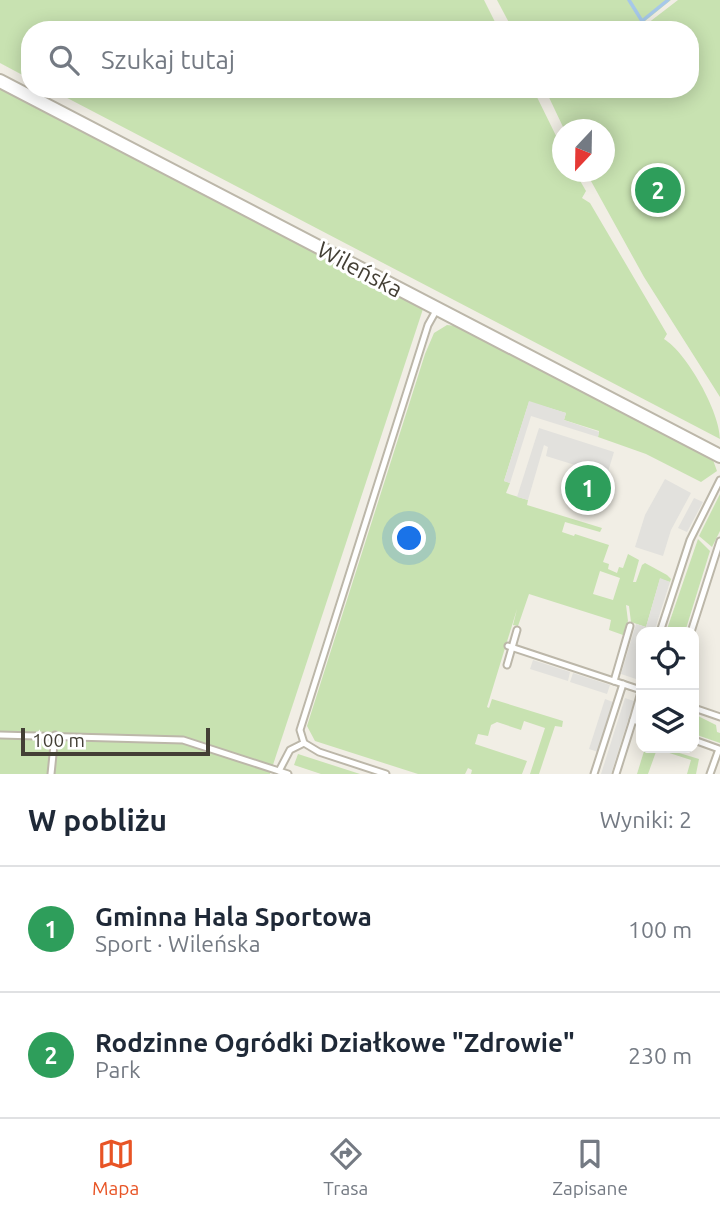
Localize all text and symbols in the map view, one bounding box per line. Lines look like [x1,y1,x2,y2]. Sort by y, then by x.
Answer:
search box [21,21,699,98]
icon: search [45,41,83,79]
text: Szukaj tutaj [101,45,235,74]
north arrow [552,119,615,182]
pin: 2 [635,164,681,216]
street label: Wileńska [313,236,407,302]
pin: 1 [565,462,611,514]
your location [392,521,426,555]
map controls [636,627,699,753]
button: locate [636,627,699,690]
button: layers [636,690,699,753]
scale bar [21,725,210,757]
text: 100 m [32,729,85,751]
text: W pobliżu [28,803,167,837]
text: Wyniki: 2 [600,807,692,832]
text: Gminna Hala Sportowa [95,902,372,931]
text: 1 [45,917,57,942]
text: 100 m [628,917,692,942]
text: Sport · Wileńska [95,931,261,956]
text: Rodzinne Ogródki Działkowe "Zdrowie" [95,1028,575,1057]
text: 2 [45,1043,57,1068]
text: 230 m [628,1043,692,1068]
text: Park [95,1057,141,1082]
tab: Mapa [92,1135,139,1199]
tab: Trasa [323,1135,368,1199]
tab: Zapisane [552,1135,628,1199]

